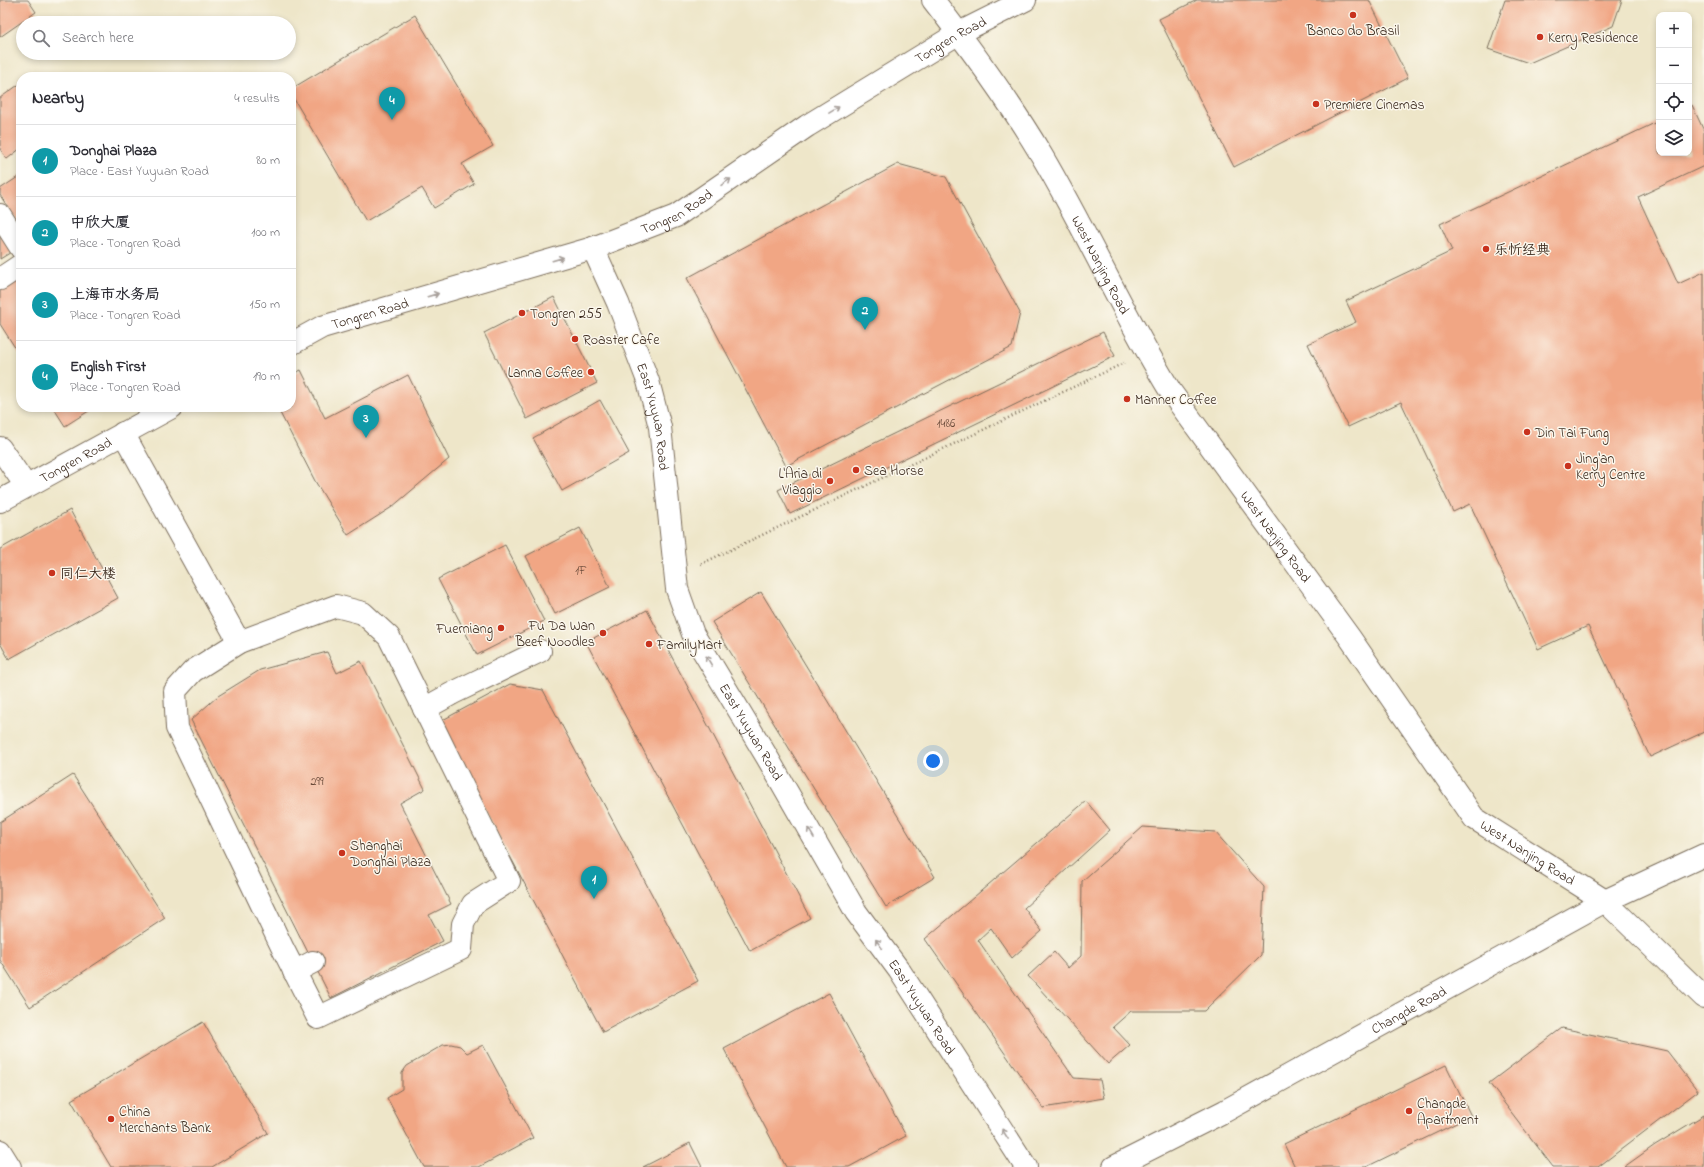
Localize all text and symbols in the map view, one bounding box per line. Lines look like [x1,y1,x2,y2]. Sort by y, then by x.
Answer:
marker: Banco do Brasil [1348,10,1358,20]
street label: Tongren Road [911,12,990,70]
map controls [1656,12,1692,156]
button: + [1656,12,1692,48]
search box [16,16,296,60]
place label: Banco do Brasil [1306,21,1399,42]
icon: search [30,27,52,49]
text: Search here [62,27,134,49]
place label: Kerry Residence [1548,28,1639,50]
marker: Kerry Residence [1535,32,1545,42]
button: − [1656,48,1692,84]
button: locate [1656,84,1692,120]
text: Nearby [32,86,84,111]
pin: 4 [379,87,405,120]
text: 4 results [234,89,280,108]
place label: Premiere Cinemas [1324,95,1425,116]
marker: Premiere Cinemas [1311,99,1321,109]
one-way arrow [828,105,840,113]
button: layers [1656,120,1692,156]
text: Donghai Plaza [70,140,157,162]
text: 1 [43,151,47,170]
text: 80 m [256,151,280,170]
text: Place · East Yuyuan Road [70,162,209,181]
one-way arrow [720,178,731,186]
street label: Tongren Road [638,185,718,241]
text: 中欣大厦 [70,212,130,234]
street label: West Nanjing Road [1065,212,1134,319]
text: 2 [42,223,48,242]
text: 100 m [251,223,280,242]
text: Place · Tongren Road [70,234,181,253]
place label: 乐忻经典 [1494,240,1550,261]
marker: 乐忻经典 [1481,244,1491,254]
one-way arrow [551,254,564,262]
text: 上海市水务局 [70,284,160,306]
one-way arrow [427,291,440,298]
street label: Tongren Road [329,293,411,336]
text: 3 [42,295,48,314]
text: 150 m [249,295,280,314]
pin: 2 [852,297,878,330]
place label: Tongren 255 [530,304,602,326]
text: Place · Tongren Road [70,306,181,325]
marker: Tongren 255 [517,308,527,318]
place label: Roaster Cafe [583,330,660,351]
marker: Roaster Cafe [570,334,580,344]
text: English First [70,356,146,378]
street label: East Yuyuan Road [630,360,674,472]
place label: Lanna Coffee [508,363,584,384]
text: 4 [42,367,48,386]
text: 190 m [253,367,280,386]
marker: Lanna Coffee [586,367,596,377]
text: Place · Tongren Road [70,378,181,397]
place label: Manner Coffee [1135,390,1217,411]
marker: Manner Coffee [1122,394,1132,404]
pin: 3 [353,405,379,438]
house number: 1486 [937,415,956,433]
place label: Din Tai Fung [1534,423,1609,445]
marker: Din Tai Fung [1522,427,1532,437]
street label: Tongren Road [36,433,116,489]
place label: Jing'an Kerry Centre [1576,449,1646,487]
place label: Sea Horse [864,461,924,482]
marker: Jing'an Kerry Centre [1563,461,1573,471]
place label: L'Aria di Viaggio [778,464,822,502]
marker: Sea Horse [851,465,861,475]
marker: L'Aria di Viaggio [825,476,835,486]
street label: West Nanjing Road [1234,487,1315,588]
house number: 1F [575,562,587,580]
place label: 同仁大楼 [60,564,116,585]
marker: 同仁大楼 [47,568,57,578]
place label: Fu Da Wan Beef Noodles [514,616,595,653]
place label: Fuerniang [435,619,493,641]
marker: Fuerniang [496,623,506,633]
marker: Fu Da Wan Beef Noodles [598,628,608,638]
place label: FamilyMart [656,635,723,657]
marker: FamilyMart [644,639,654,649]
one-way arrow [705,655,713,667]
street label: East Yuyuan Road [713,680,787,785]
your location [923,751,943,771]
house number: 299 [310,773,324,791]
street label: West Nanjing Road [1475,815,1579,891]
one-way arrow [807,828,814,840]
place label: Shanghai Donghai Plaza [349,836,431,874]
marker: Shanghai Donghai Plaza [337,848,347,858]
pin: 1 [581,866,607,899]
one-way arrow [875,938,883,949]
street label: East Yuyuan Road [882,955,960,1059]
street label: Changde Road [1368,982,1451,1040]
place label: Changde Apartment [1417,1094,1479,1131]
place label: China Merchants Bank [119,1102,212,1139]
marker: Changde Apartment [1404,1106,1414,1116]
marker: China Merchants Bank [106,1114,116,1124]
one-way arrow [1001,1129,1009,1140]

